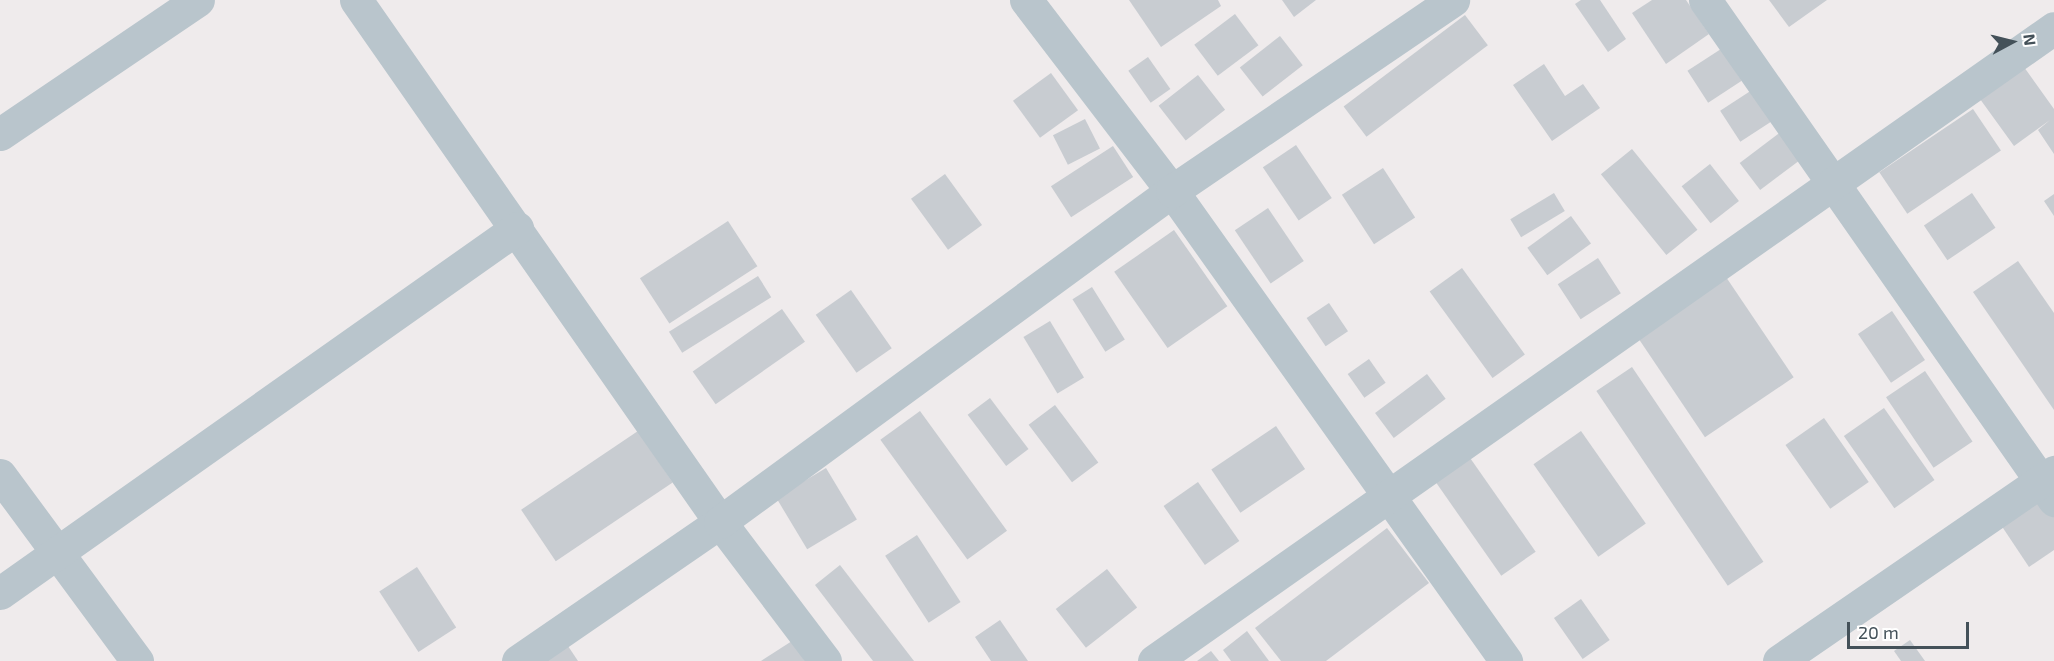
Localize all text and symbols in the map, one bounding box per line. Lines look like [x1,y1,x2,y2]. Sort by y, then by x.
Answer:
north arrow [1982,12,2042,72]
text: N [2020,33,2040,47]
scale bar [1850,610,1972,648]
text: 20 m [1858,621,1899,643]

